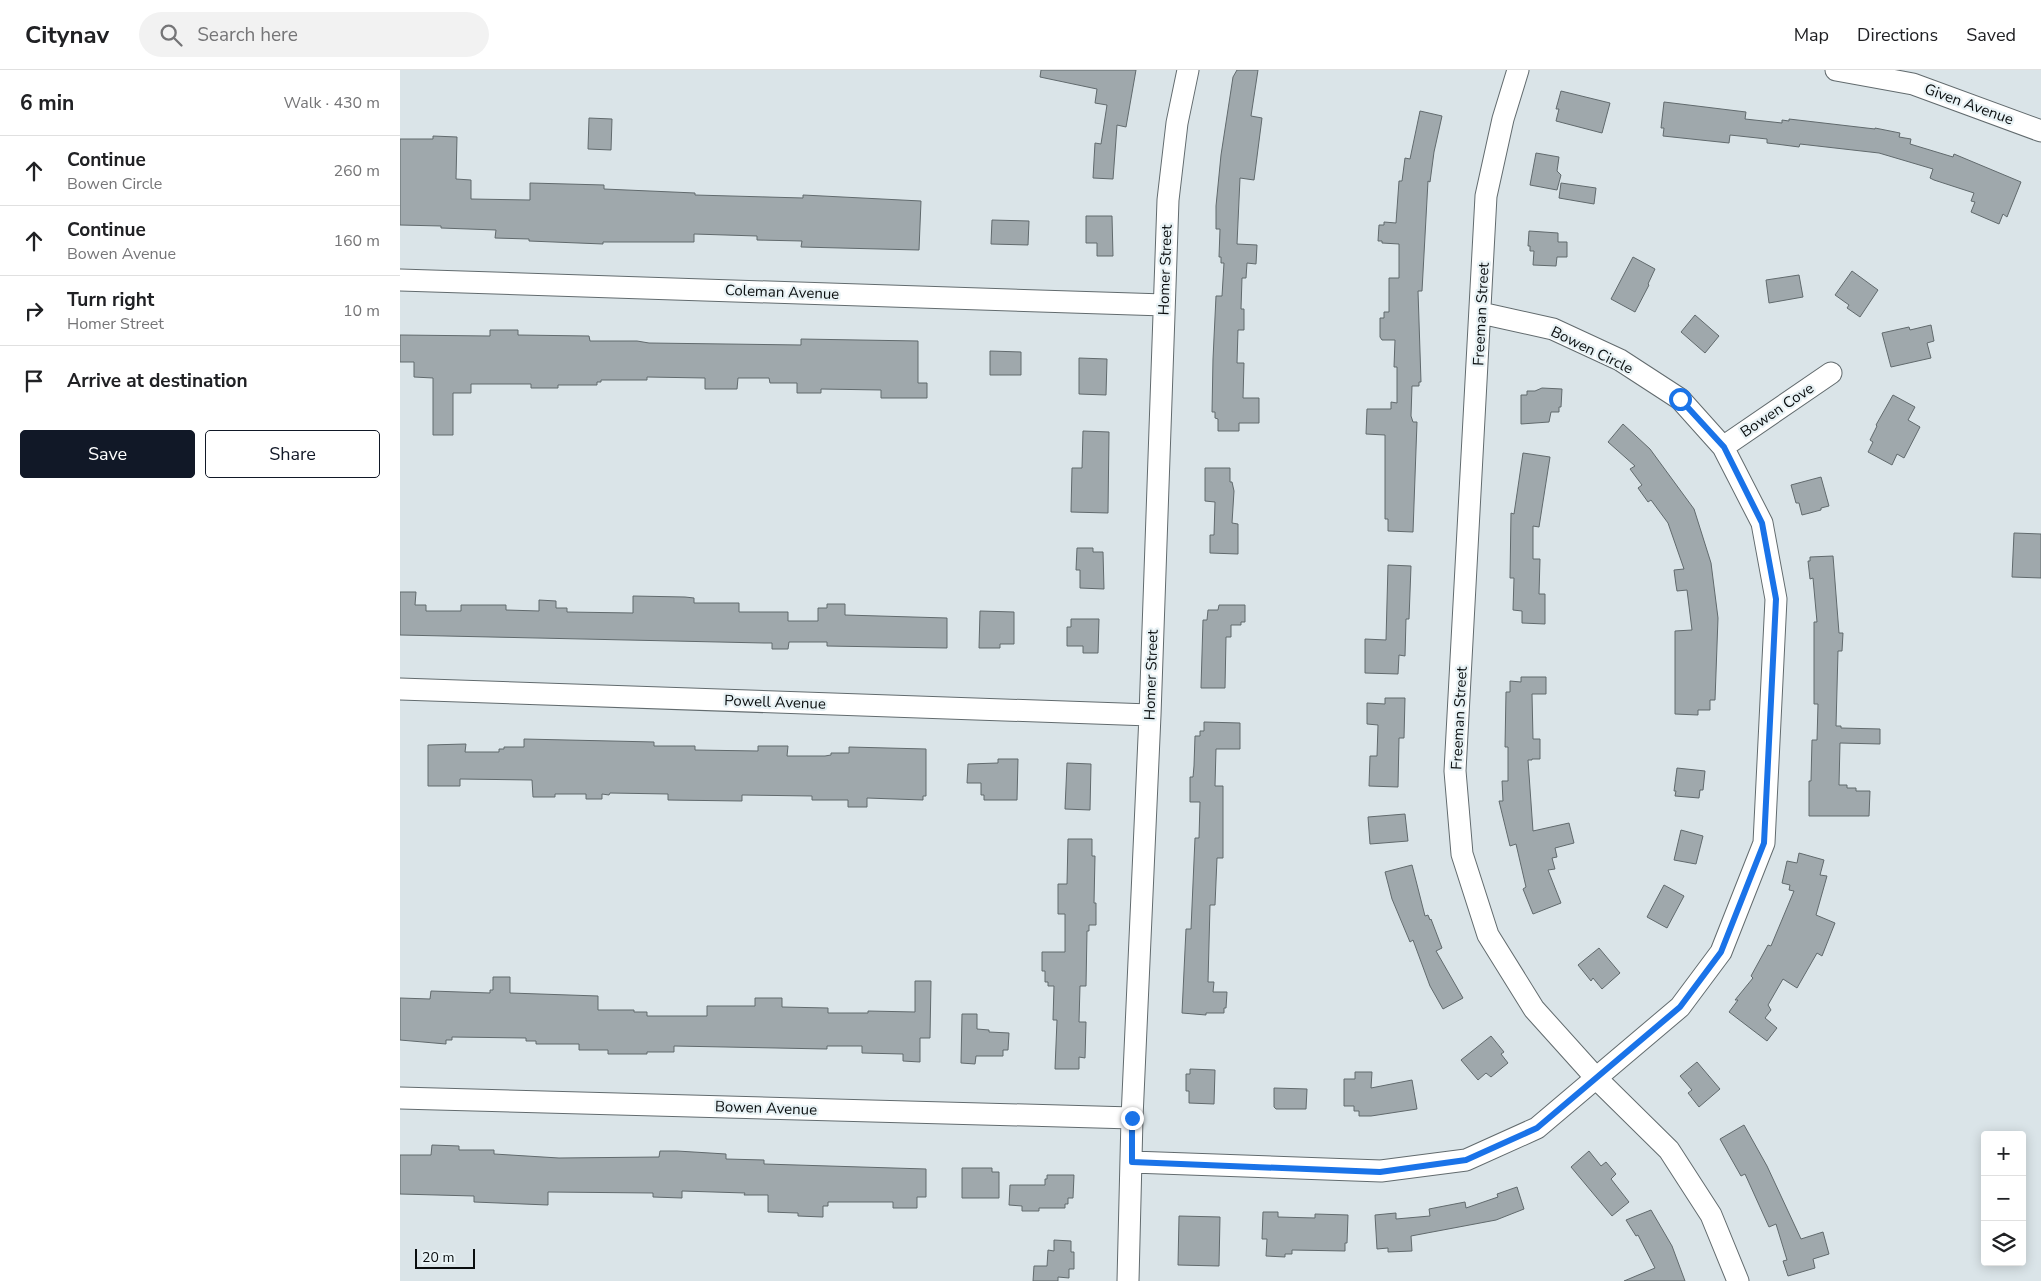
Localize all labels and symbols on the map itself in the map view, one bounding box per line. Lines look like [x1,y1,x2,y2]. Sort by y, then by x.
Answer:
street label: Given Avenue [1922,79,2016,129]
street label: Homer Street [1153,224,1177,316]
street label: Freeman Street [1468,261,1494,366]
street label: Coleman Avenue [724,280,840,304]
street label: Bowen Circle [1547,321,1637,379]
street label: Bowen Cove [1736,378,1818,442]
route start [1669,388,1692,411]
street label: Homer Street [1139,629,1163,721]
street label: Freeman Street [1446,665,1472,770]
street label: Powell Avenue [724,690,826,714]
street label: Bowen Avenue [715,1096,817,1120]
route end [1121,1107,1144,1130]
scale bar [415,1246,475,1269]

